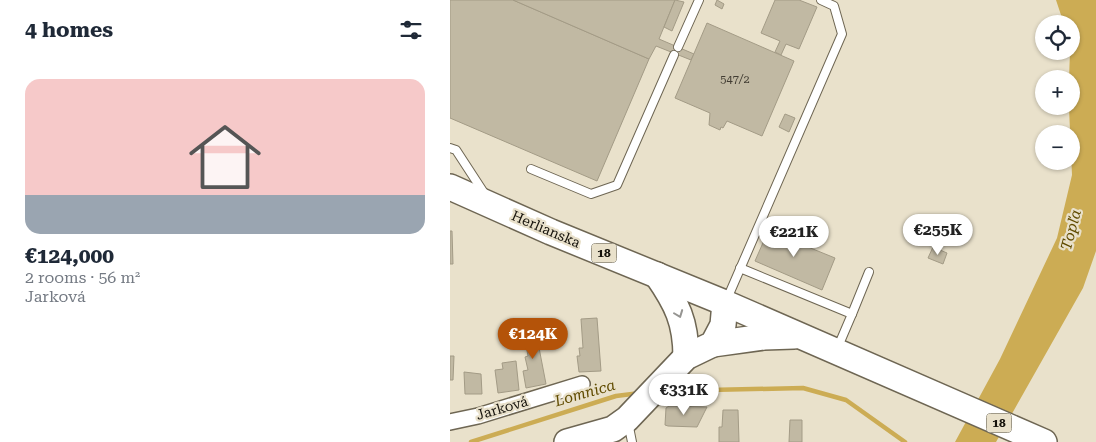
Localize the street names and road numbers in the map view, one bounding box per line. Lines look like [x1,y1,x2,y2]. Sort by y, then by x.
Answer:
street label: Herlianska [509,207,583,251]
road number: 18 [592,244,616,262]
street label: Jarková [474,393,530,423]
road number: 18 [986,413,1012,432]

